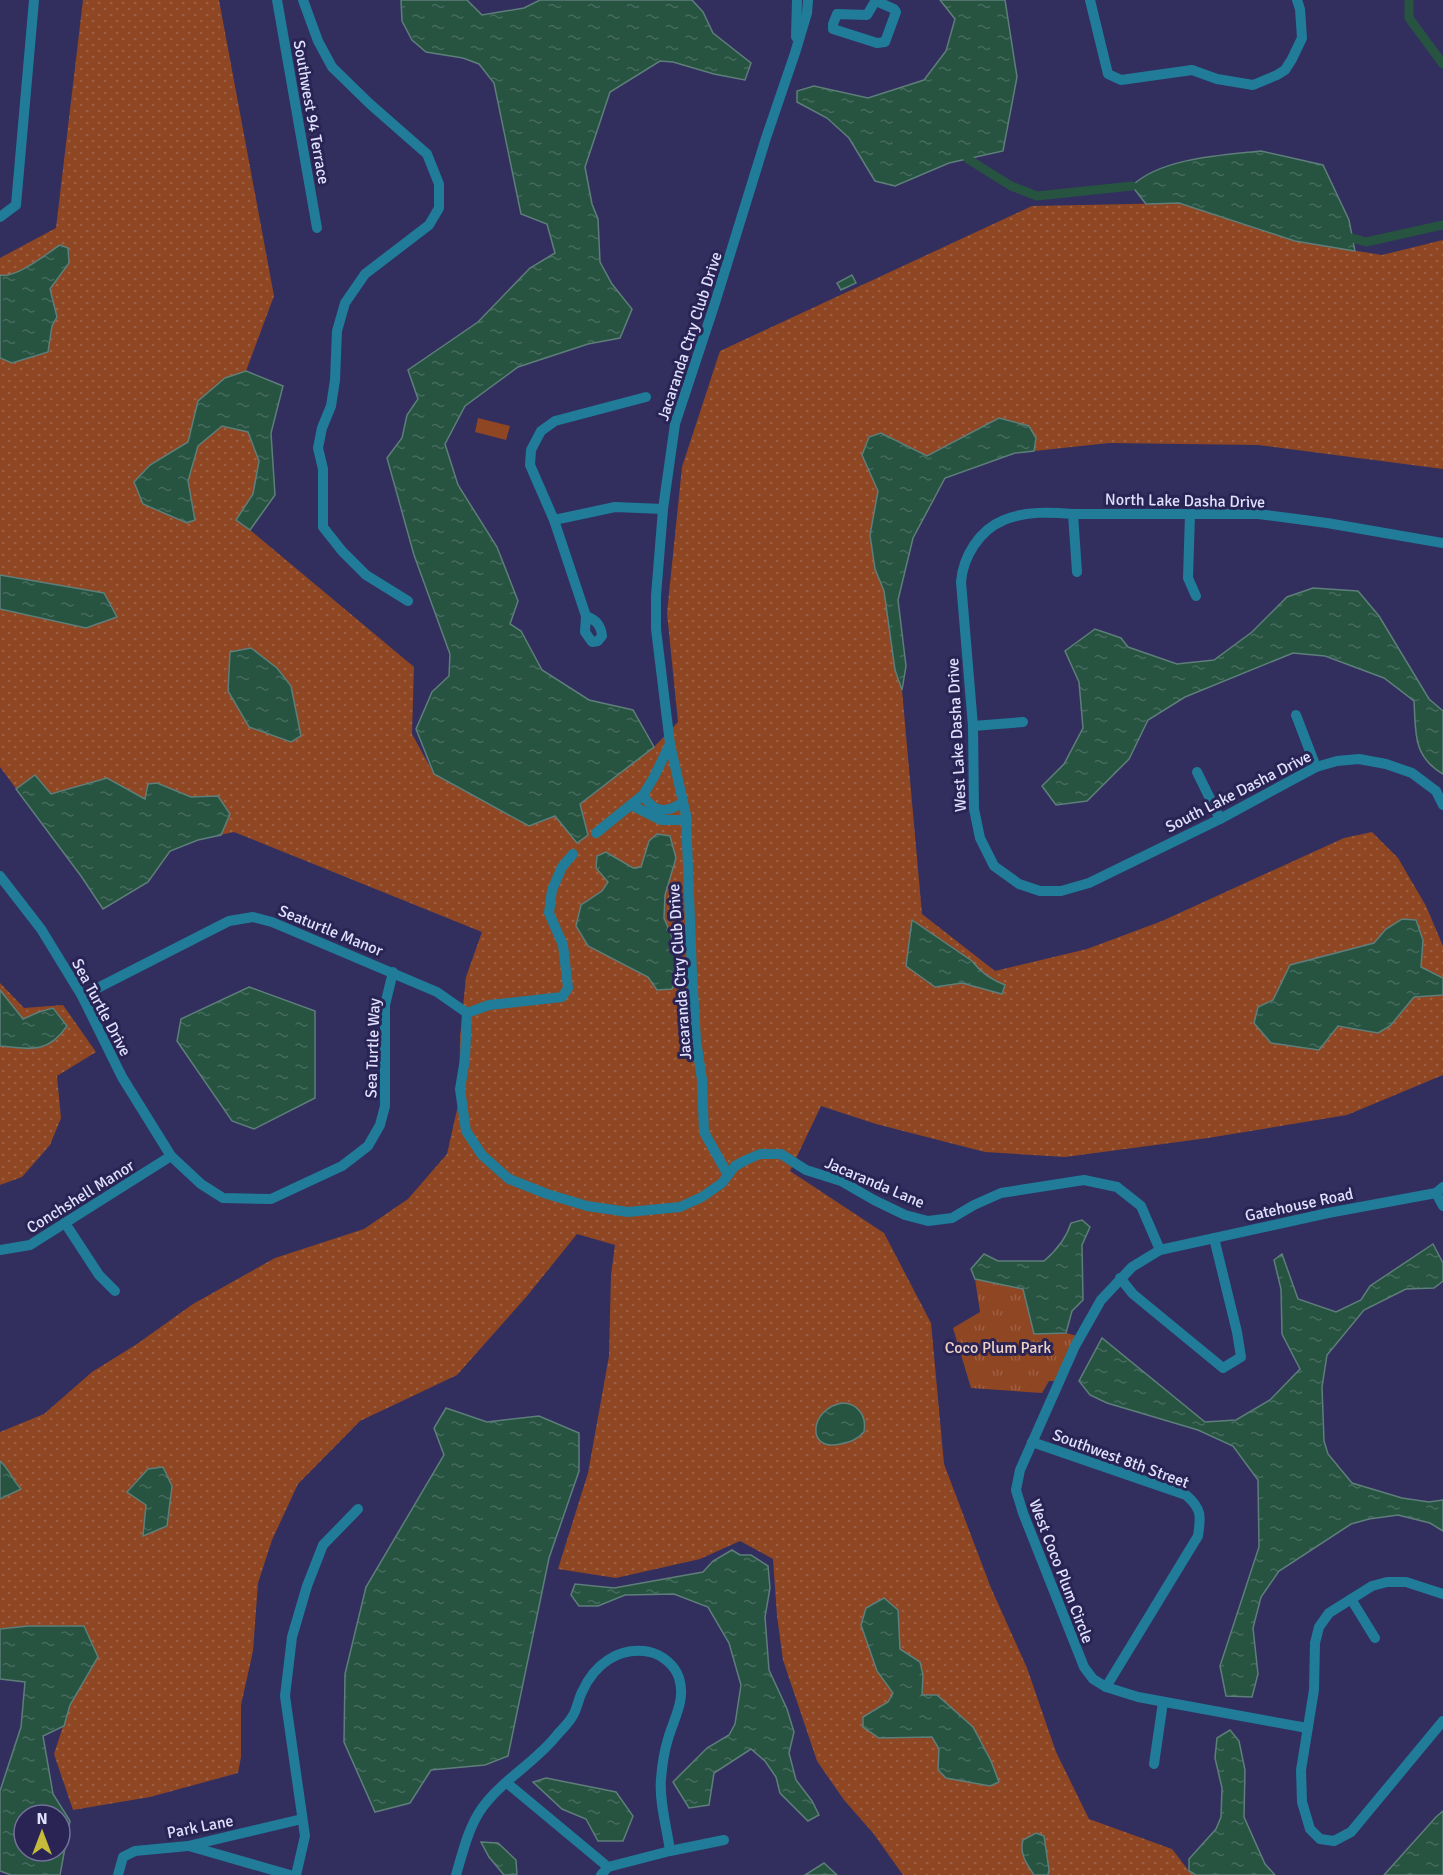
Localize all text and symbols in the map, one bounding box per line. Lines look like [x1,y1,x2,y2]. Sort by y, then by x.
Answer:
street label: Southwest 94 Terrace [288,39,334,186]
street label: Jacaranda Ctry Club Drive [653,249,727,423]
street label: North Lake Dasha Drive [1105,490,1265,512]
street label: West Lake Dasha Drive [943,657,971,812]
street label: South Lake Dasha Drive [1162,746,1315,837]
street label: Jacaranda Ctry Club Drive [664,883,696,1061]
street label: Seaturtle Manor [275,901,386,961]
street label: Sea Turtle Drive [67,955,135,1060]
street label: Sea Turtle Way [361,997,385,1098]
street label: Jacaranda Lane [822,1153,927,1213]
street label: Conchshell Manor [23,1156,138,1238]
street label: Gatehouse Road [1243,1184,1355,1226]
park label: Coco Plum Park [945,1338,1051,1358]
street label: Southwest 8th Street [1050,1425,1192,1493]
street label: West Coco Plum Circle [1024,1497,1098,1646]
north arrow [12,1803,72,1863]
text: N [36,1809,48,1829]
street label: Park Lane [165,1811,235,1843]

